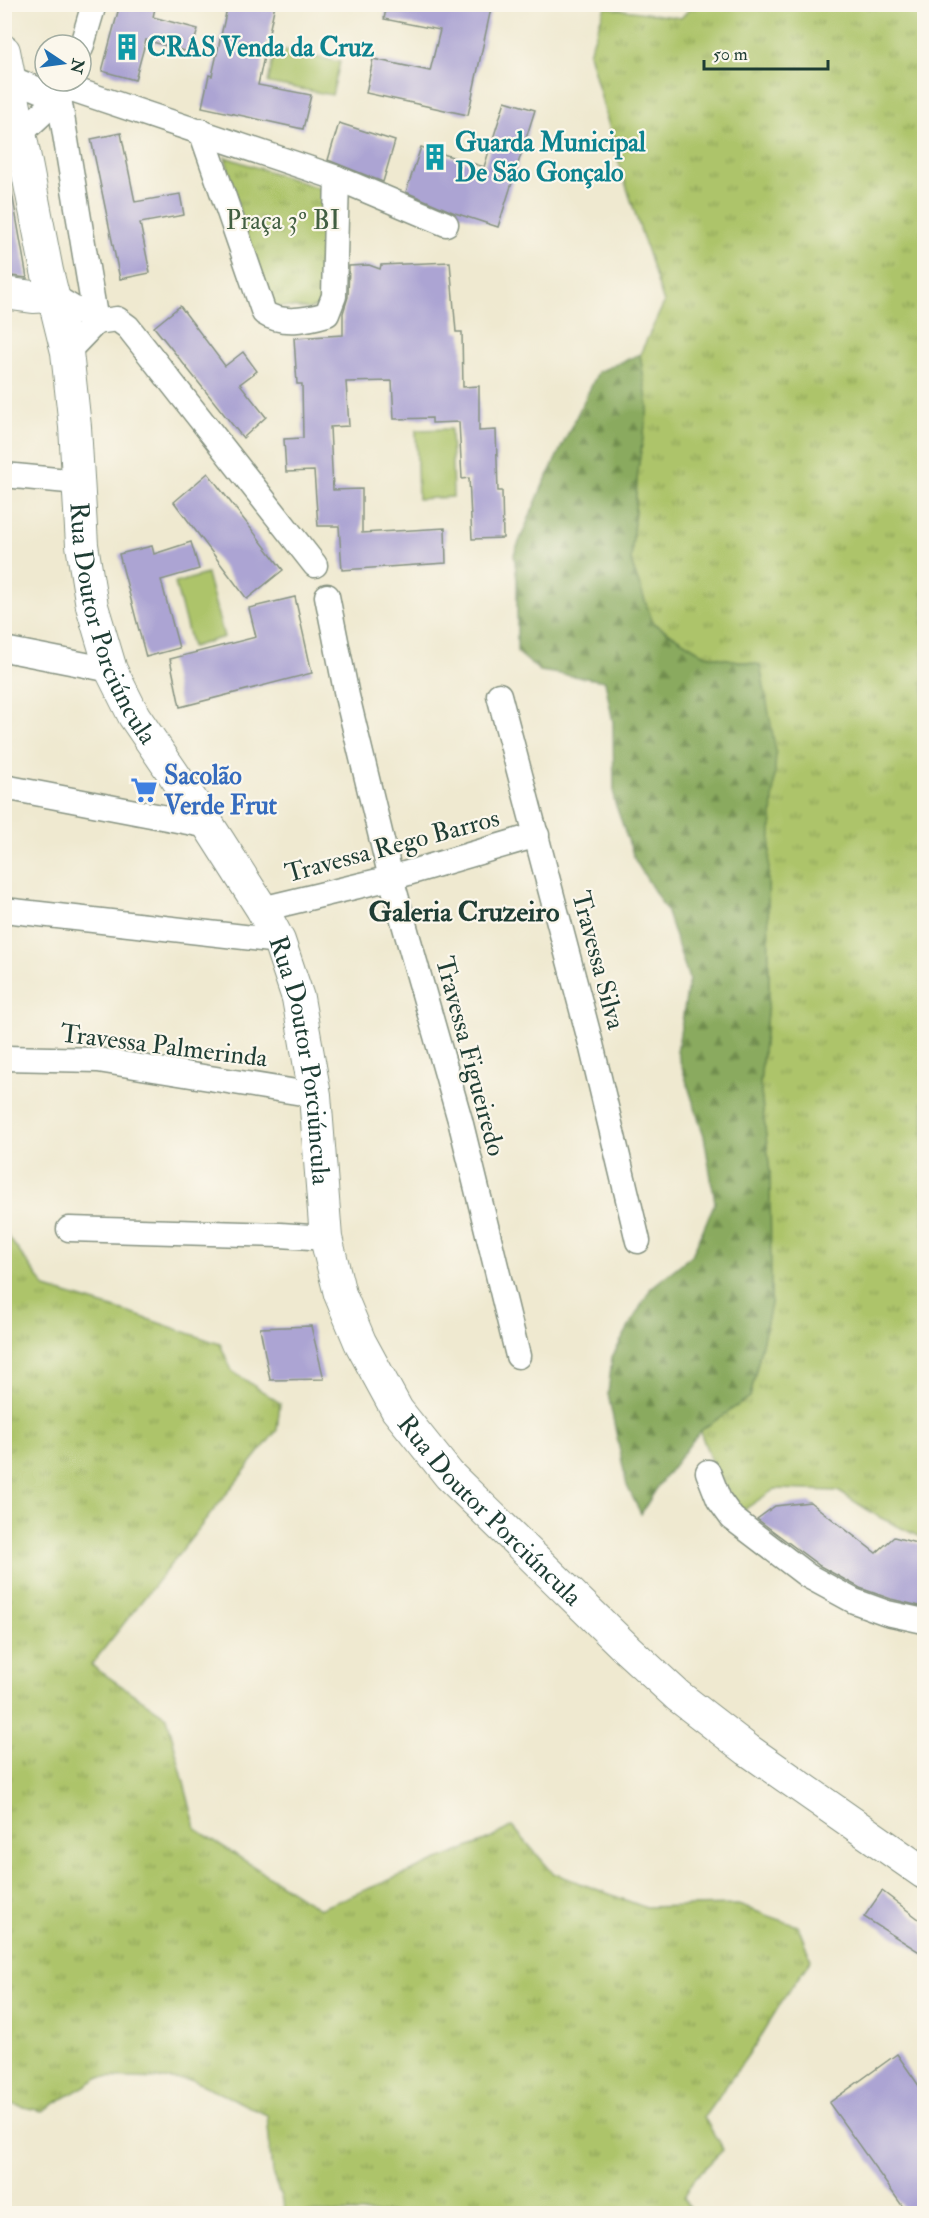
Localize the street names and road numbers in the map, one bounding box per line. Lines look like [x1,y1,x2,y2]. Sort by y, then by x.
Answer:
street label: Rua Doutor Porciúncula [62,501,164,751]
street label: Travessa Rego Barros [281,802,503,890]
street label: Travessa Silva [564,888,632,1033]
street label: Rua Doutor Porciúncula [261,932,337,1186]
street label: Travessa Figueiredo [428,953,512,1160]
street label: Travessa Palmerinda [58,1017,270,1075]
street label: Rua Doutor Porciúncula [390,1409,589,1613]

